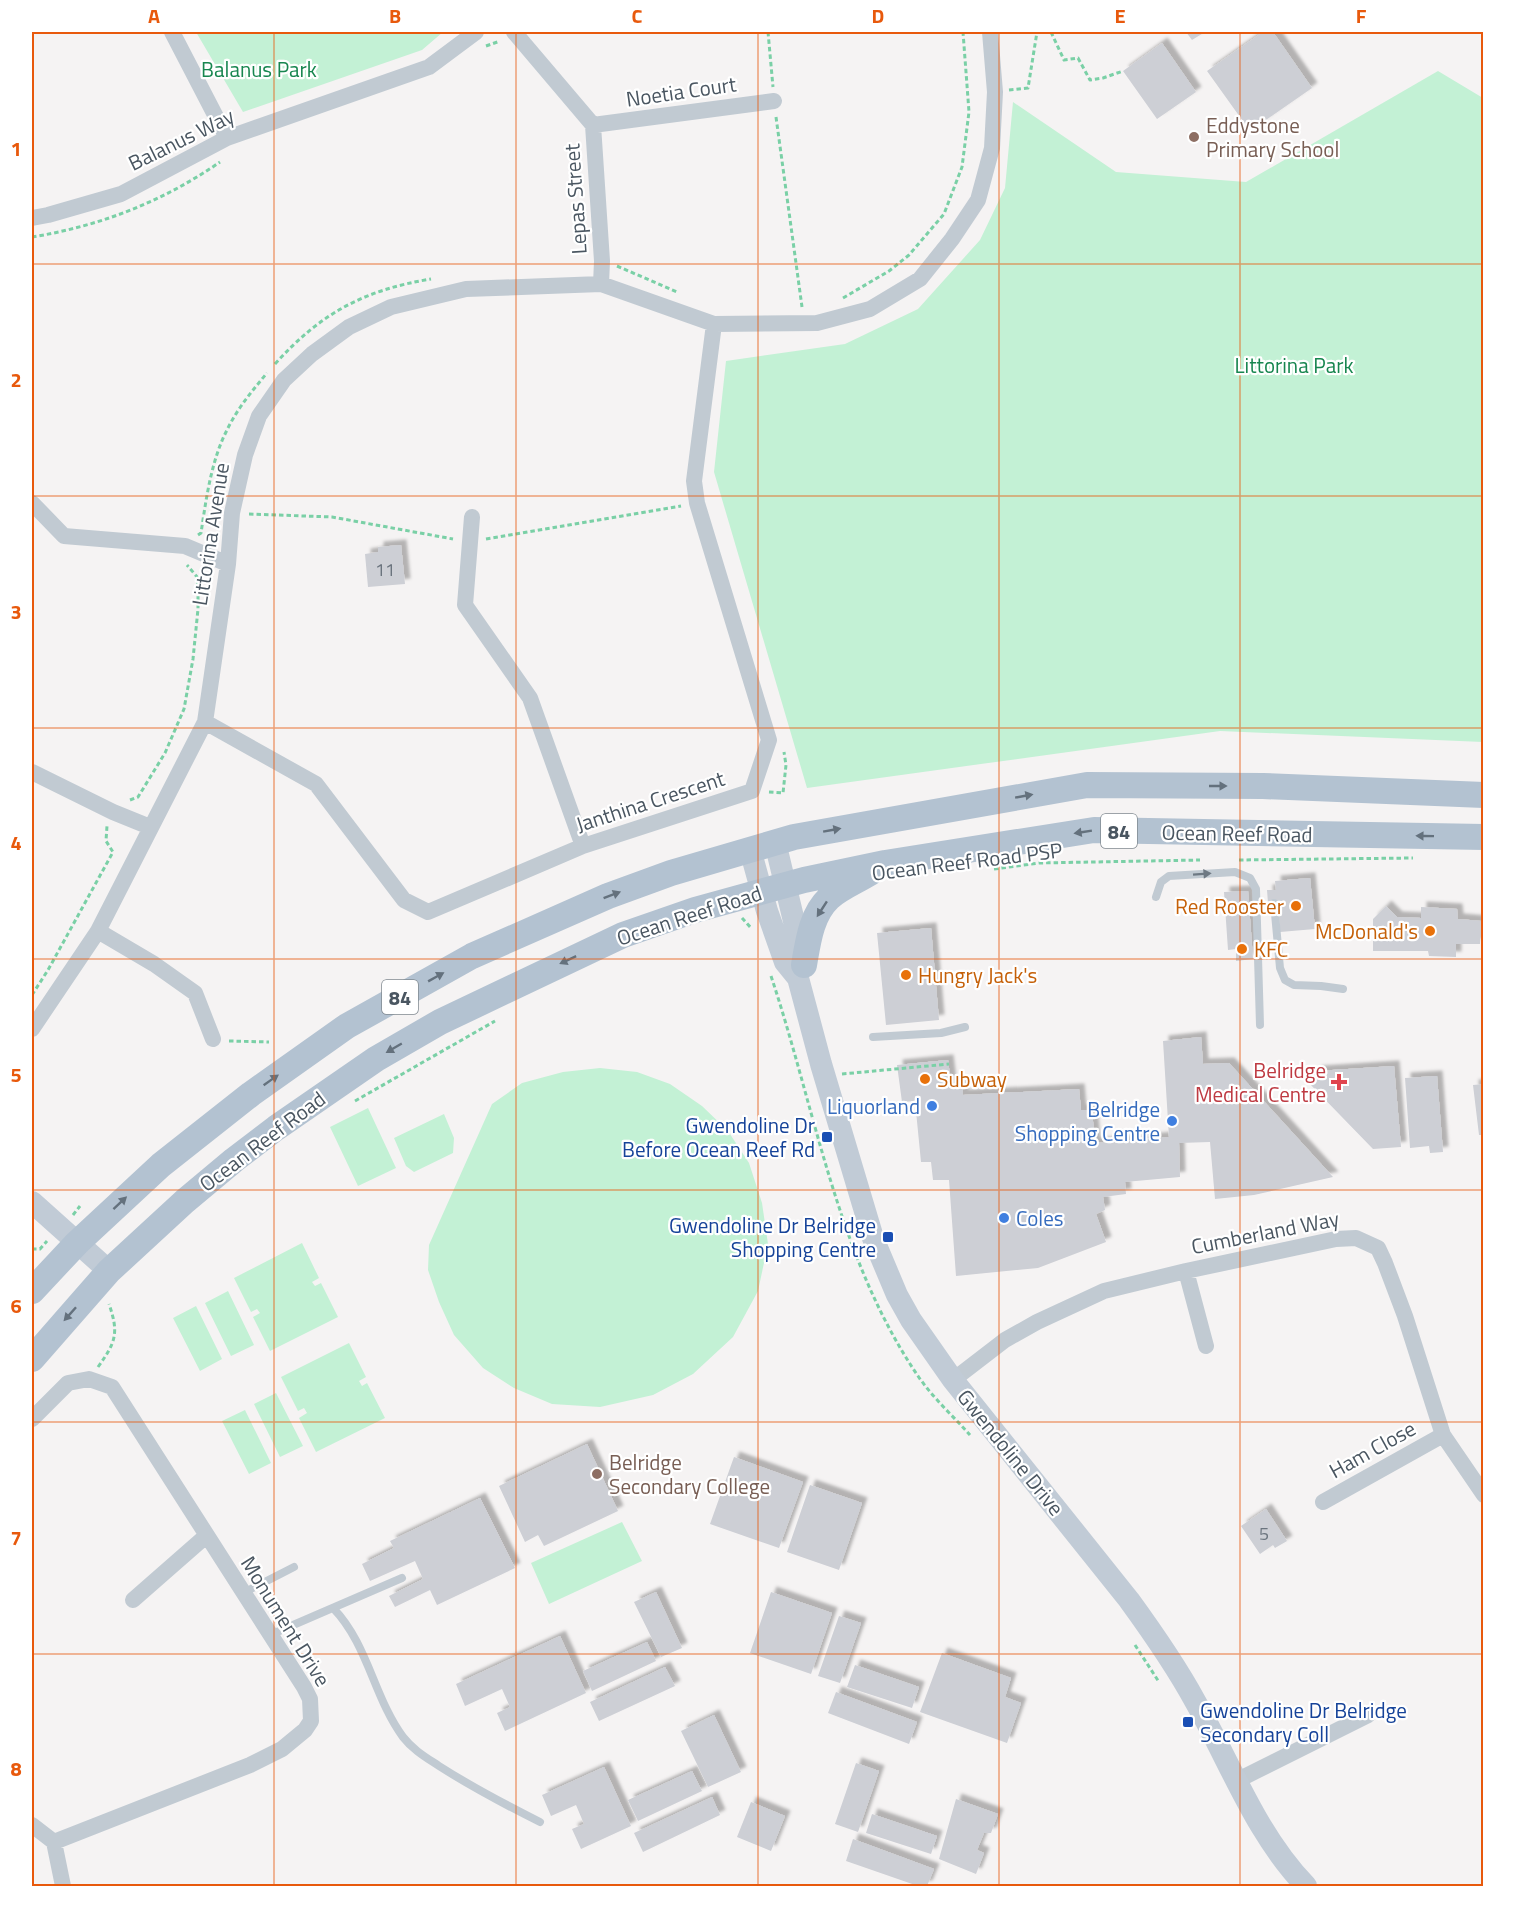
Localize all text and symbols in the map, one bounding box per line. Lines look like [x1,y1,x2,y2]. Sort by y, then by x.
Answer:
text: A [148,0,160,31]
text: B [389,0,401,31]
text: C [632,0,643,31]
text: D [872,0,884,31]
text: E [1114,0,1126,31]
text: F [1356,0,1367,31]
park label: Balanus Park [201,53,317,85]
street label: Noetia Court [624,67,739,115]
street label: Balanus Way [123,100,239,178]
place label: Eddystone Primary School [1206,109,1339,165]
marker: Eddystone Primary School [1187,130,1201,144]
text: 1 [10,133,22,164]
street label: Lepas Street [555,142,595,255]
park label: Littorina Park [1235,349,1353,381]
text: 2 [10,364,22,395]
street label: Littorina Avenue [183,460,237,608]
house number: 11 [375,556,395,583]
text: 3 [10,596,22,627]
street label: Janthina Crescent [572,762,729,840]
one-way arrow [1208,781,1227,791]
one-way arrow [1015,792,1034,801]
road number: 84 [1101,814,1137,848]
street label: Ocean Reef Road [1161,816,1313,850]
one-way arrow [822,826,841,835]
text: 4 [10,827,22,858]
one-way arrow [1074,828,1093,837]
one-way arrow [1416,831,1435,841]
street label: Ocean Reef Road PSP [870,833,1064,889]
one-way arrow [1193,869,1212,879]
street label: Ocean Reef Road [612,876,766,954]
one-way arrow [604,889,622,899]
place label: Red Rooster [1175,890,1284,922]
marker: Red Rooster [1289,899,1303,913]
one-way arrow [816,901,827,917]
place label: McDonald's [1315,915,1418,947]
marker: McDonald's [1423,924,1437,938]
place label: KFC [1254,933,1288,965]
marker: KFC [1235,942,1249,956]
one-way arrow [559,956,576,965]
place label: Hungry Jack's [918,959,1037,991]
marker: Hungry Jack's [899,968,913,982]
one-way arrow [428,972,445,982]
road number: 84 [382,980,418,1014]
one-way arrow [386,1043,402,1054]
place label: Belridge Medical Centre [1195,1054,1326,1110]
text: 5 [10,1059,22,1090]
place label: Subway [937,1063,1007,1095]
marker: Subway [918,1072,932,1086]
marker: Belridge Medical Centre [1330,1073,1348,1091]
one-way arrow [262,1074,278,1086]
street label: Ocean Reef Road [192,1083,332,1199]
place label: Liquorland [827,1090,920,1122]
place label: Belridge Shopping Centre [1015,1093,1160,1149]
marker: Liquorland [925,1099,939,1113]
place label: Gwendoline Dr Before Ocean Reef Rd [622,1109,815,1165]
marker: Belridge Shopping Centre [1165,1114,1179,1128]
marker: Gwendoline Dr Before Ocean Reef Rd [820,1130,834,1144]
one-way arrow [112,1196,127,1210]
place label: Coles [1016,1202,1064,1234]
street label: Cumberland Way [1188,1202,1342,1262]
place label: Gwendoline Dr Belridge Shopping Centre [669,1209,876,1265]
marker: Coles [997,1211,1011,1225]
marker: Gwendoline Dr Belridge Shopping Centre [881,1230,895,1244]
text: 6 [10,1290,22,1321]
one-way arrow [64,1306,77,1321]
street label: Gwendoline Drive [950,1382,1072,1522]
street label: Ham Close [1323,1412,1421,1486]
place label: Belridge Secondary College [609,1446,770,1502]
marker: Belridge Secondary College [590,1467,604,1481]
house number: 5 [1259,1520,1269,1547]
text: 7 [10,1522,22,1553]
street label: Monument Drive [233,1550,339,1692]
place label: Gwendoline Dr Belridge Secondary Coll [1200,1694,1407,1750]
marker: Gwendoline Dr Belridge Secondary Coll [1181,1715,1195,1729]
text: 8 [10,1753,22,1784]

